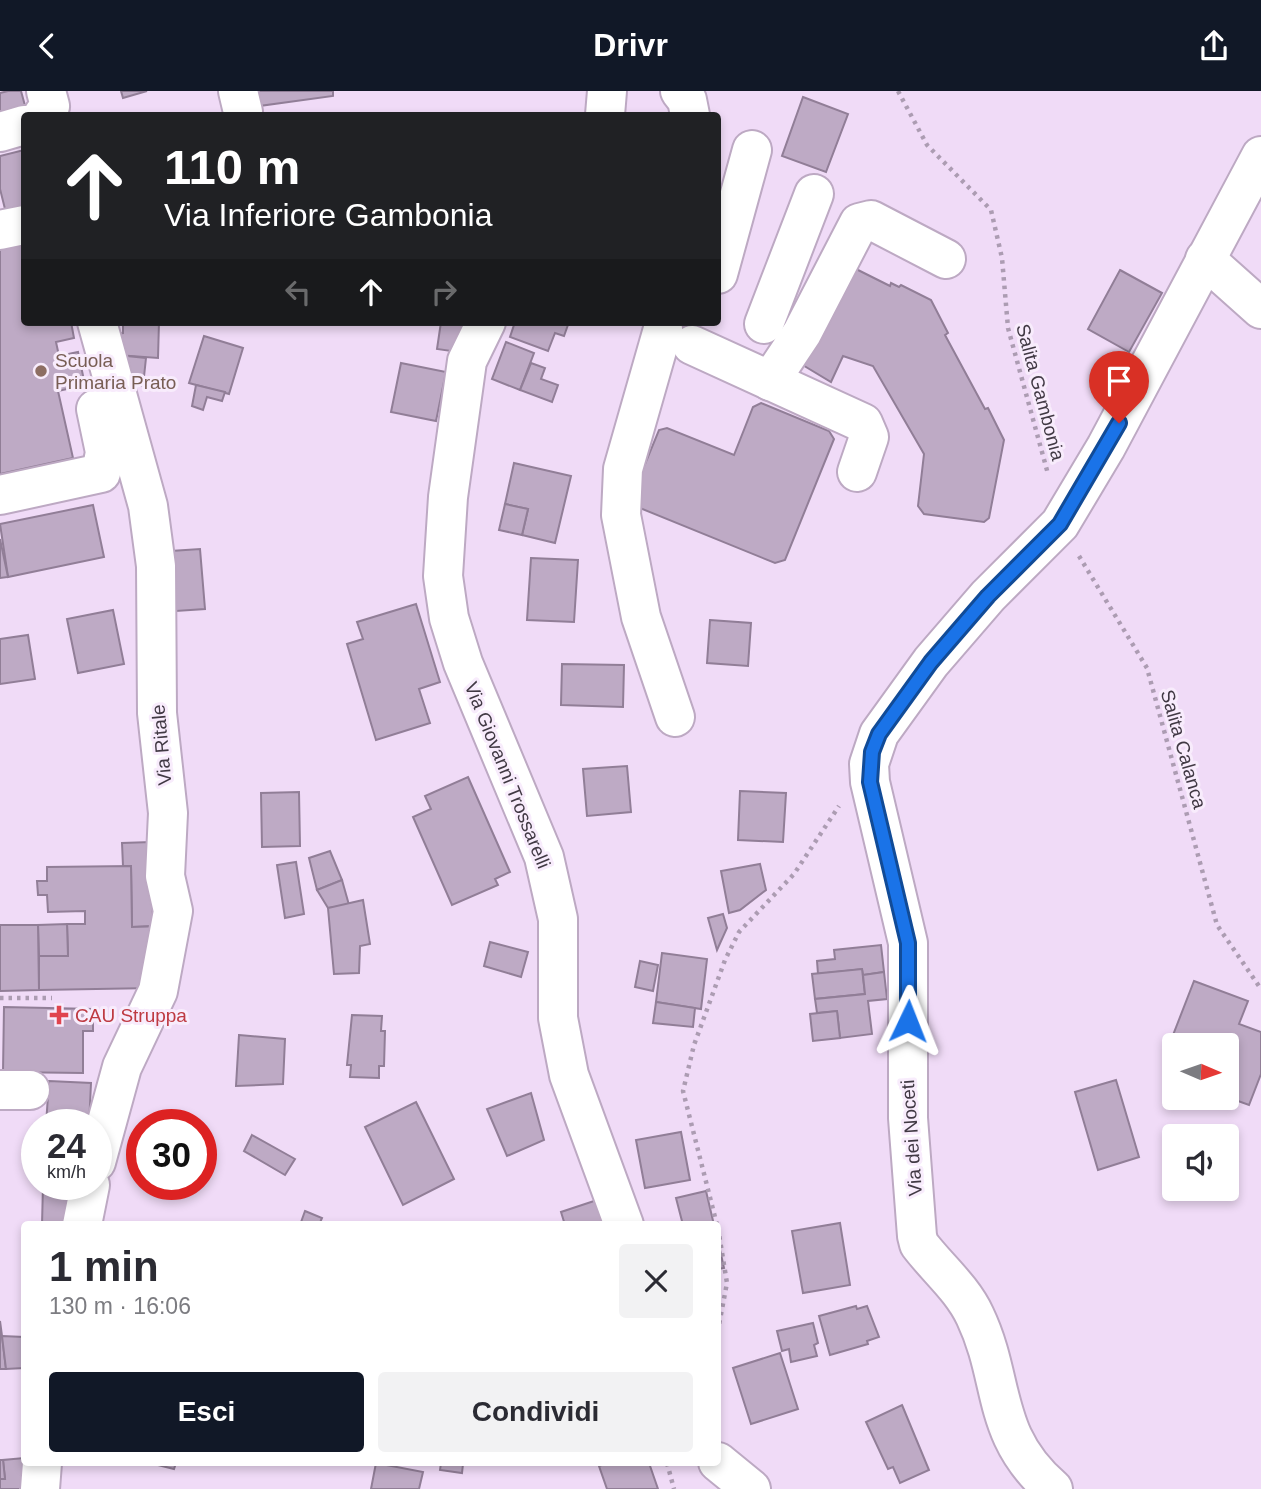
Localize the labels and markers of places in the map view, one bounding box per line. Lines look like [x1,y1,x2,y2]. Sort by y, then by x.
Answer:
place label: Scuola Primaria Prato [55,350,176,393]
pin [1089,351,1149,423]
marker: Scuola Primaria Prato [33,363,49,379]
marker: CAU Struppa [49,1005,69,1025]
place label: CAU Struppa [75,1005,187,1026]

